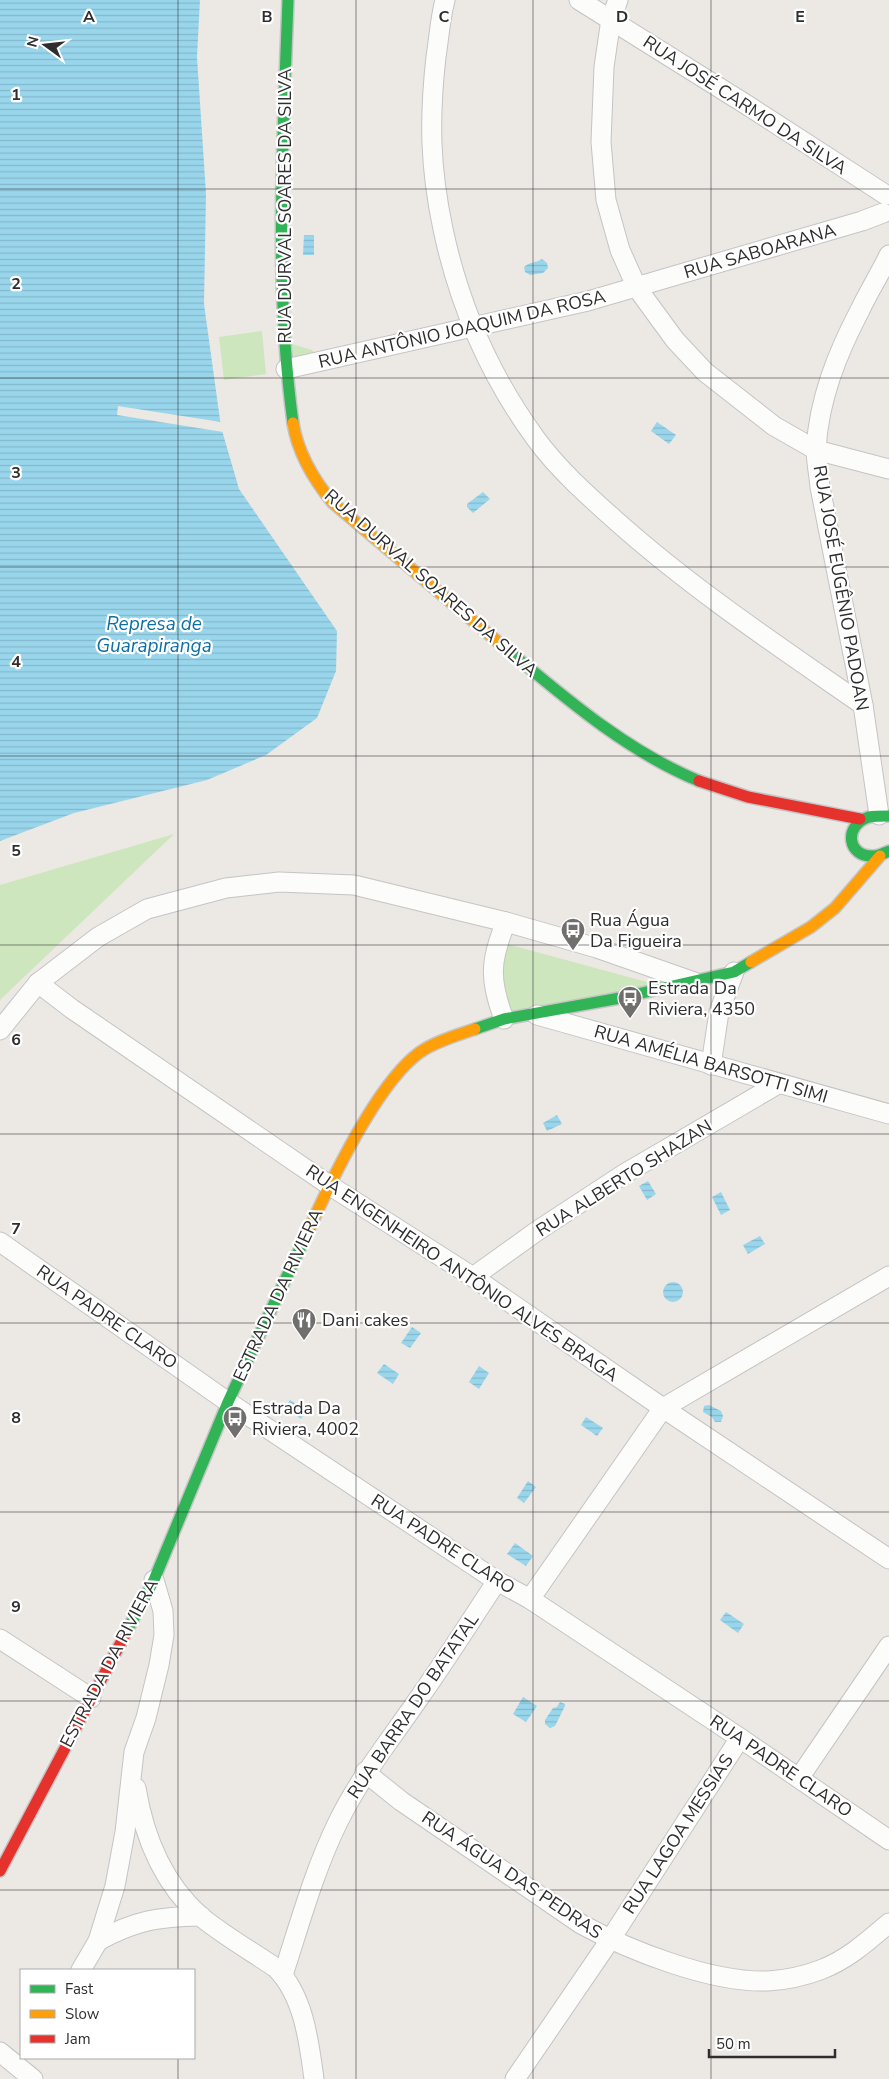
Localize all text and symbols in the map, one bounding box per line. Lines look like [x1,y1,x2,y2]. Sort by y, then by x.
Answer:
text: A [83,6,95,28]
text: B [261,6,273,28]
text: C [439,6,450,28]
text: D [616,6,628,28]
text: E [795,6,805,28]
north arrow [20,20,70,70]
street label: RUA JOSÉ CARMO DA SILVA [638,30,852,180]
text: N [22,34,43,49]
street label: RUA DURVAL SOARES DA SILVA [273,68,297,344]
text: 1 [11,84,21,106]
street label: RUA SABOARANA [681,218,839,284]
text: 2 [11,273,21,295]
street label: RUA ANTÔNIO JOAQUIM DA ROSA [316,284,608,374]
text: 3 [11,462,21,484]
street label: RUA JOSÉ EUGÊNIO PADOAN [808,463,874,713]
street label: RUA DURVAL SOARES DA SILVA [319,484,543,682]
water label: Represa de Guarapiranga [96,611,212,659]
text: 4 [11,651,21,673]
text: 5 [11,840,21,862]
place label: Rua Água Da Figueira [590,908,682,953]
bus stop icon: Rua Água Da Figueira [560,917,586,951]
place label: Estrada Da Riviera, 4350 [648,976,755,1021]
bus stop icon: Estrada Da Riviera, 4350 [617,985,643,1019]
street label: RUA AMÉLIA BARSOTTI SIMI [591,1019,831,1109]
text: 6 [11,1029,21,1051]
street label: RUA ALBERTO SHAZAN [532,1114,716,1242]
street label: RUA ENGENHEIRO ANTÔNIO ALVES BRAGA [301,1159,623,1387]
street label: ESTRADA DA RIVIERA [227,1205,329,1385]
text: 7 [11,1218,21,1240]
street label: RUA PADRE CLARO [32,1259,182,1375]
restaurant icon: Dani cakes [291,1307,317,1341]
place label: Dani cakes [322,1308,409,1332]
place label: Estrada Da Riviera, 4002 [252,1396,359,1441]
bus stop icon: Estrada Da Riviera, 4002 [222,1405,248,1439]
text: 8 [11,1407,21,1429]
street label: RUA PADRE CLARO [366,1488,520,1600]
street label: ESTRADA DA RIVIERA [54,1574,164,1752]
text: 9 [11,1596,21,1618]
street label: RUA BARRA DO BATATAL [342,1608,484,1803]
street label: RUA PADRE CLARO [705,1709,857,1823]
street label: RUA LAGOA MESSIAS [617,1749,739,1919]
street label: RUA ÁGUA DAS PEDRAS [417,1806,607,1944]
legend [20,1969,195,2059]
text: Fast [65,1979,94,1999]
text: Slow [65,2004,100,2024]
scale bar [709,2026,835,2058]
text: Jam [64,2029,91,2049]
text: 50 m [716,2034,751,2054]

